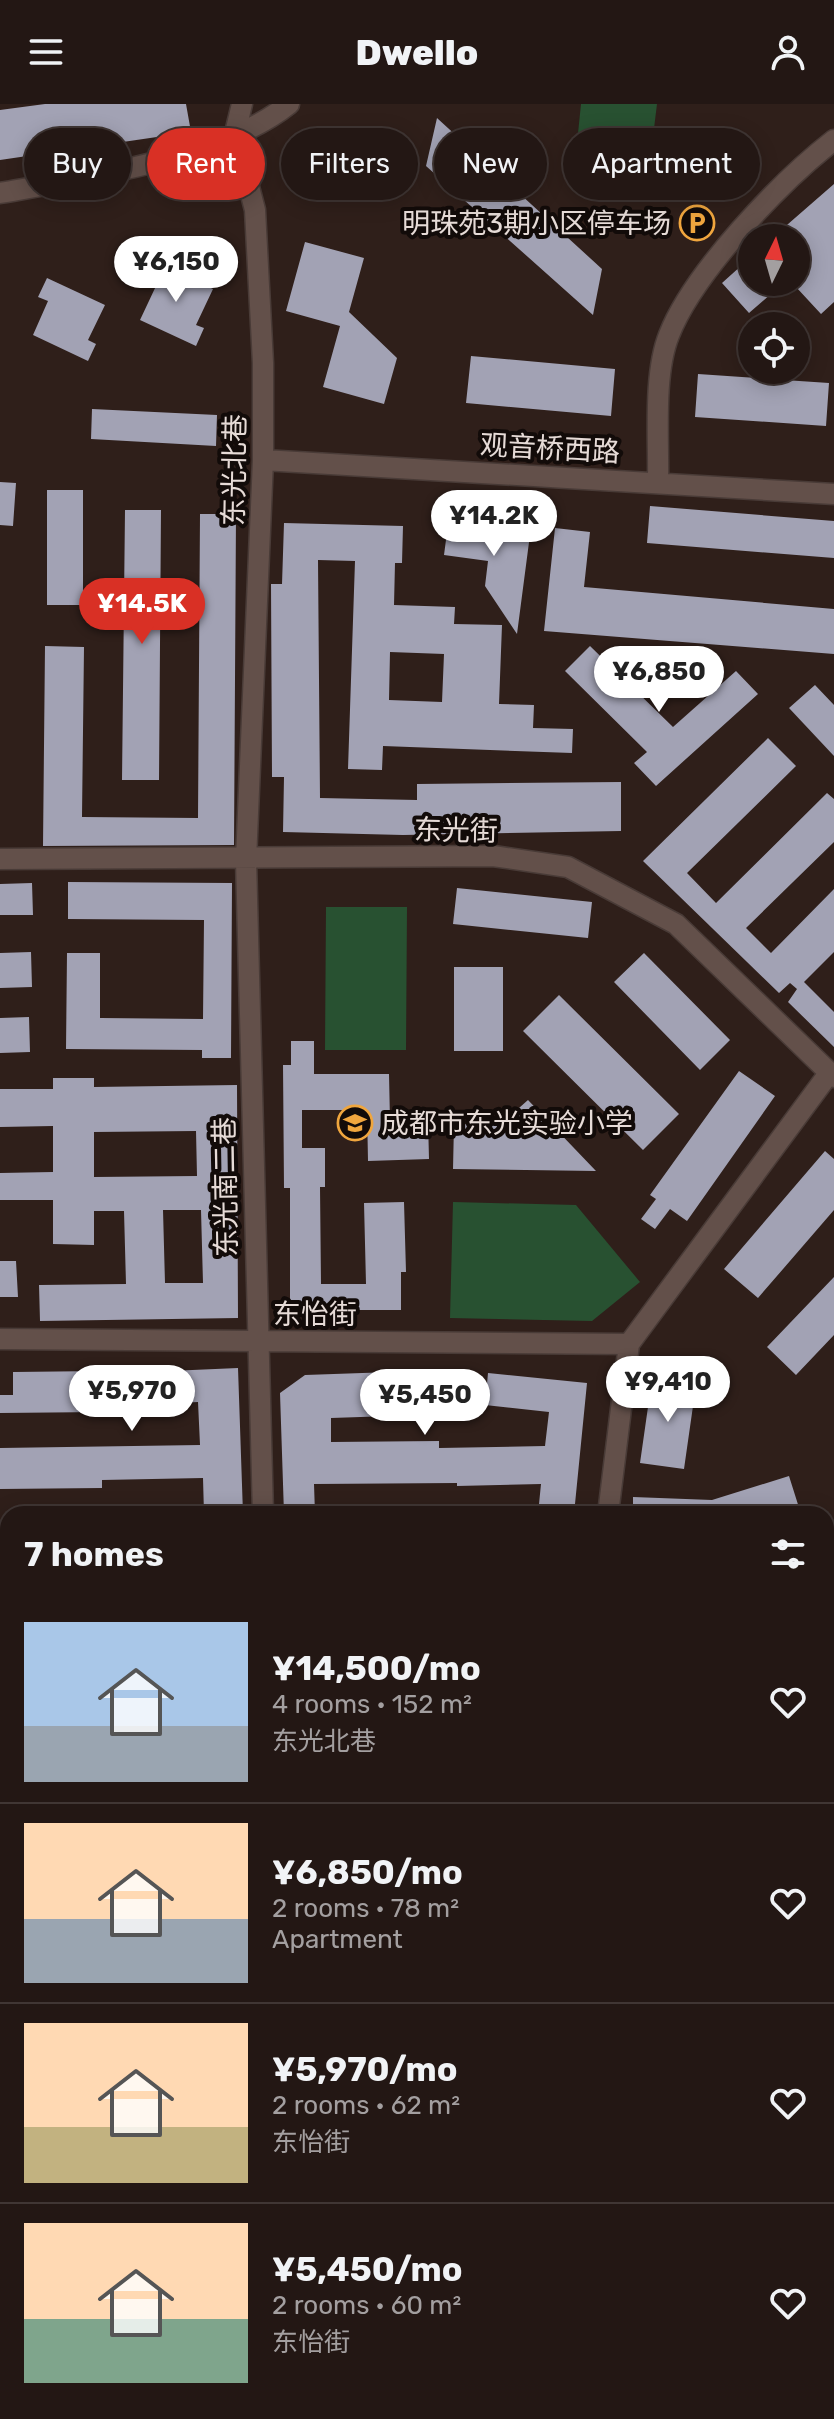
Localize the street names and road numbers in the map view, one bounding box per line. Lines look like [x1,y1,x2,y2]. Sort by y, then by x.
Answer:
street label: 东光北巷 [217,414,252,526]
street label: 观音桥西路 [479,428,621,469]
street label: 东光街 [414,813,498,848]
street label: 东光南二巷 [208,1117,243,1257]
street label: 东怡街 [273,1298,357,1331]

